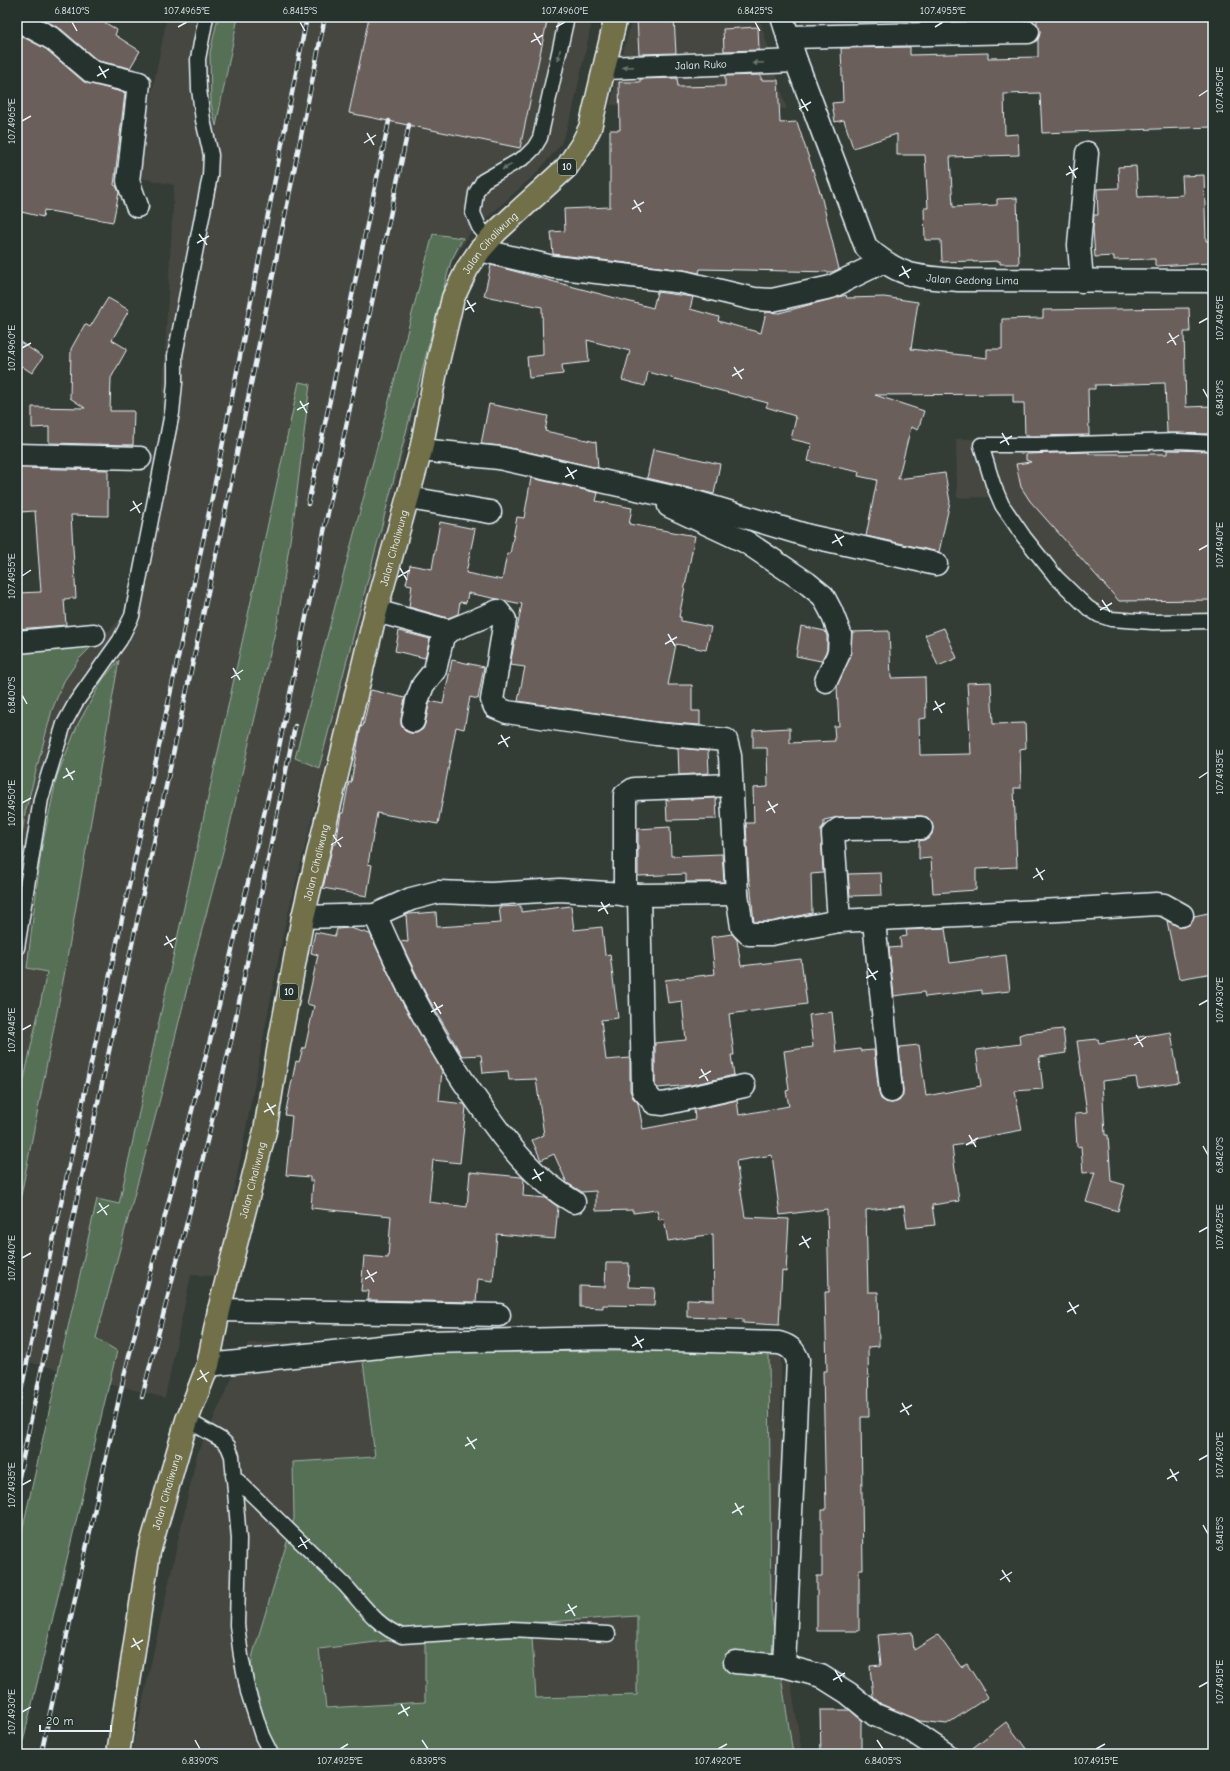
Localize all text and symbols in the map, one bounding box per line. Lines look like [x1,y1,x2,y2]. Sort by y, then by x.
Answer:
text: 6.8410°S [55,5,90,17]
text: 107.4965°E [164,5,210,17]
text: 6.8415°S [283,5,318,17]
text: 107.4960°E [542,5,588,17]
text: 6.8425°S [737,5,773,17]
text: 107.4955°E [920,5,966,17]
one-way arrow [555,49,561,61]
street label: Jalan Ruko [675,57,727,72]
one-way arrow [752,60,764,67]
one-way arrow [621,64,634,70]
text: 107.4950°E [1214,67,1226,113]
text: 107.4965°E [6,98,18,144]
road number: 10 [558,159,576,175]
one-way arrow [501,164,513,171]
street label: Jalan Cihaliwung [459,209,520,276]
street label: Jalan Gedong Lima [926,271,1019,287]
text: 107.4945°E [1214,295,1226,341]
text: 107.4960°E [6,325,18,371]
text: 6.8430°S [1214,379,1226,416]
street label: Jalan Cihaliwung [377,508,410,587]
text: 107.4940°E [1214,522,1226,568]
text: 107.4955°E [6,553,18,599]
text: 6.8400°S [6,676,18,714]
text: 107.4935°E [1214,749,1226,795]
text: 107.4950°E [6,780,18,826]
street label: Jalan Cihaliwung [301,823,331,902]
text: 107.4930°E [1214,977,1226,1023]
road number: 10 [280,984,298,1000]
text: 107.4945°E [6,1007,18,1053]
text: 6.8420°S [1214,1136,1226,1173]
street label: Jalan Cihaliwung [236,1140,268,1220]
text: 107.4925°E [1214,1204,1226,1250]
text: 107.4940°E [6,1235,18,1281]
text: 107.4920°E [1214,1432,1226,1478]
street label: Jalan Cihaliwung [149,1452,183,1531]
text: 107.4935°E [6,1462,18,1508]
text: 6.8415°S [1214,1516,1226,1551]
text: 107.4915°E [1214,1660,1226,1704]
text: 107.4930°E [6,1689,18,1735]
scale bar [40,1707,111,1733]
text: 20 m [46,1714,74,1728]
text: 6.8390°S [182,1755,219,1767]
text: 107.4925°E [317,1755,363,1767]
text: 6.8395°S [410,1755,446,1767]
text: 107.4920°E [695,1755,741,1767]
text: 6.8405°S [865,1755,902,1767]
text: 107.4915°E [1074,1755,1118,1767]

